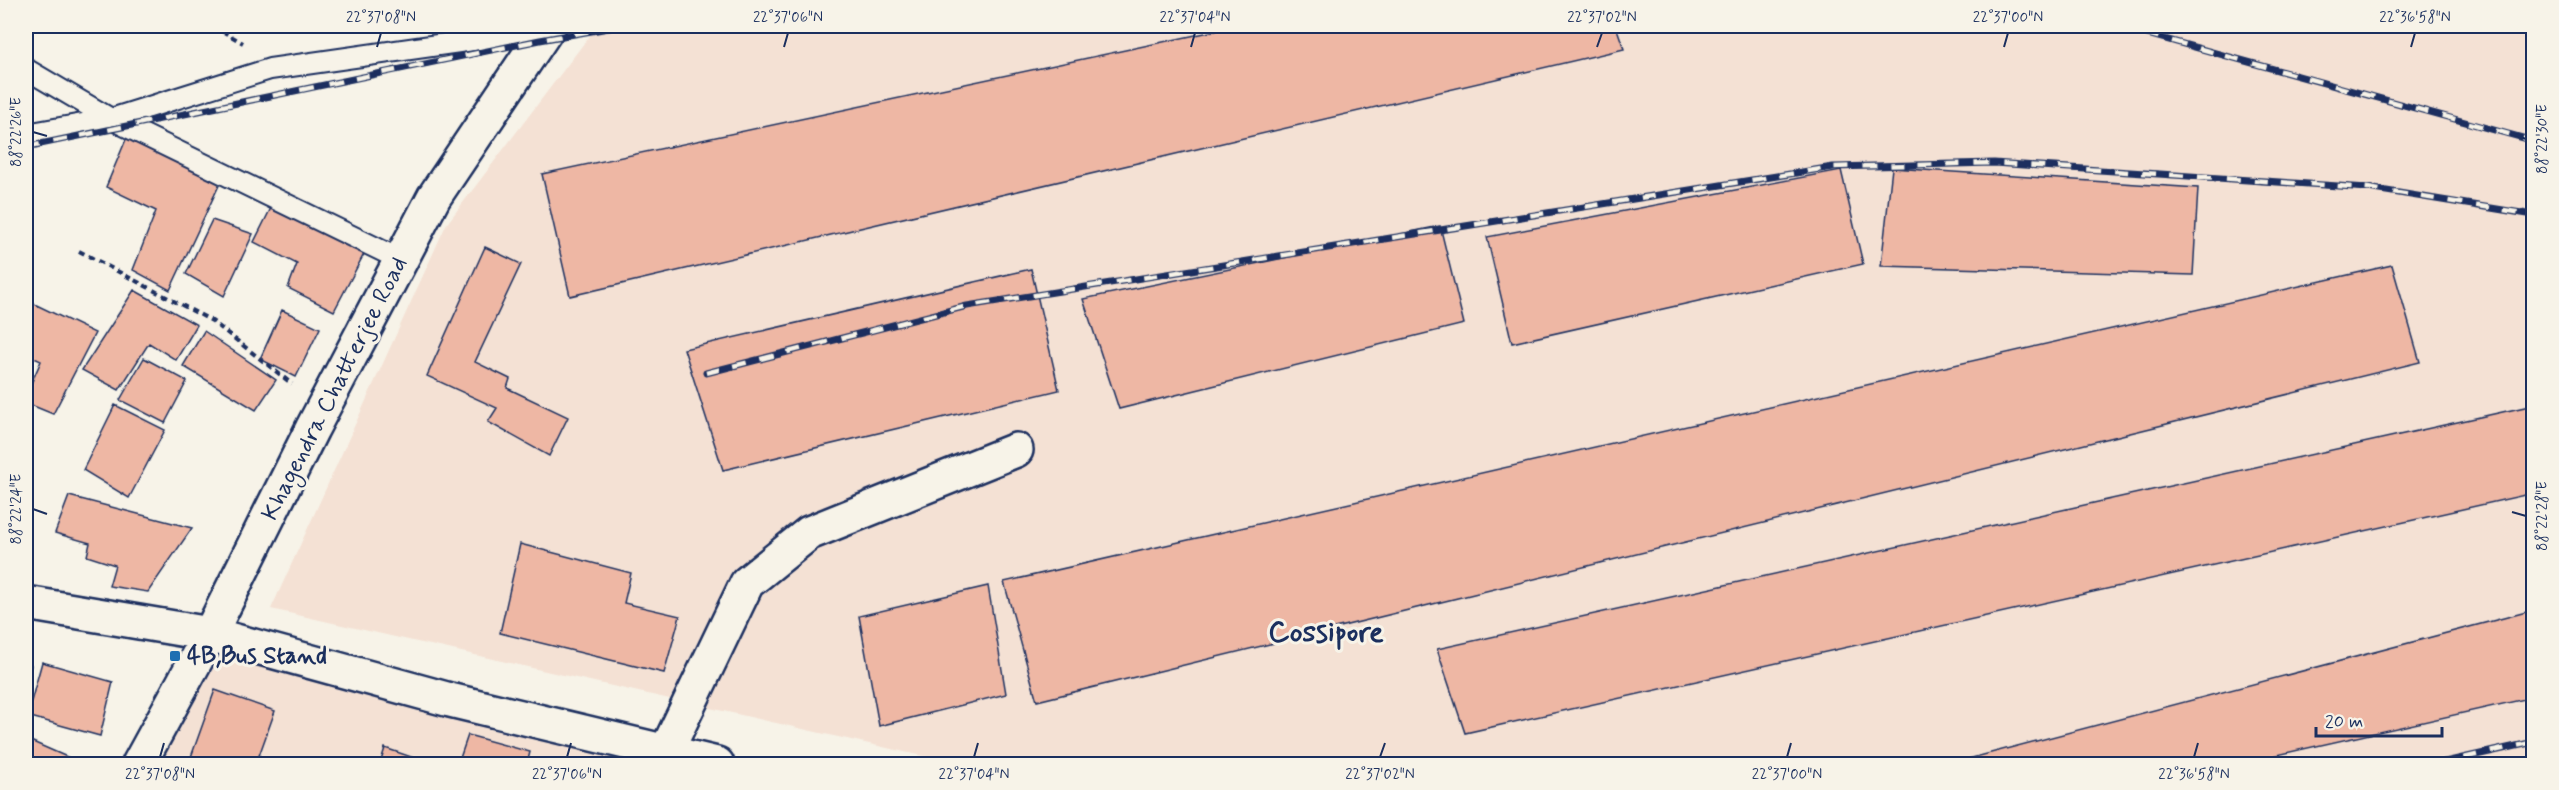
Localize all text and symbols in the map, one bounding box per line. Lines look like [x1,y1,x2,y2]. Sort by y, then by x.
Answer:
text: 22°37'08"N [346,8,416,28]
text: 22°37'06"N [753,8,823,28]
text: 22°37'04"N [1160,8,1230,28]
text: 22°37'02"N [1567,8,1637,28]
text: 22°37'00"N [1973,8,2043,28]
text: 22°36'58"N [2379,8,2451,28]
text: 88°22'26"E [7,97,27,167]
text: 88°22'30"E [2533,104,2553,174]
street label: Khagendra Chatterjee Road [255,252,417,527]
text: 88°22'24"E [7,473,27,544]
text: 88°22'28"E [2533,481,2553,551]
district label: Cossipore [1268,613,1384,652]
place label: 4B,Bus Stand [187,641,327,672]
marker: 4B,Bus Stand [168,649,182,663]
scale bar [2316,700,2442,738]
text: 20 m [2325,710,2363,734]
text: 22°37'08"N [125,765,195,785]
text: 22°37'06"N [532,765,602,785]
text: 22°37'04"N [939,765,1009,785]
text: 22°37'02"N [1345,765,1415,785]
text: 22°37'00"N [1752,765,1822,785]
text: 22°36'58"N [2158,765,2230,785]

